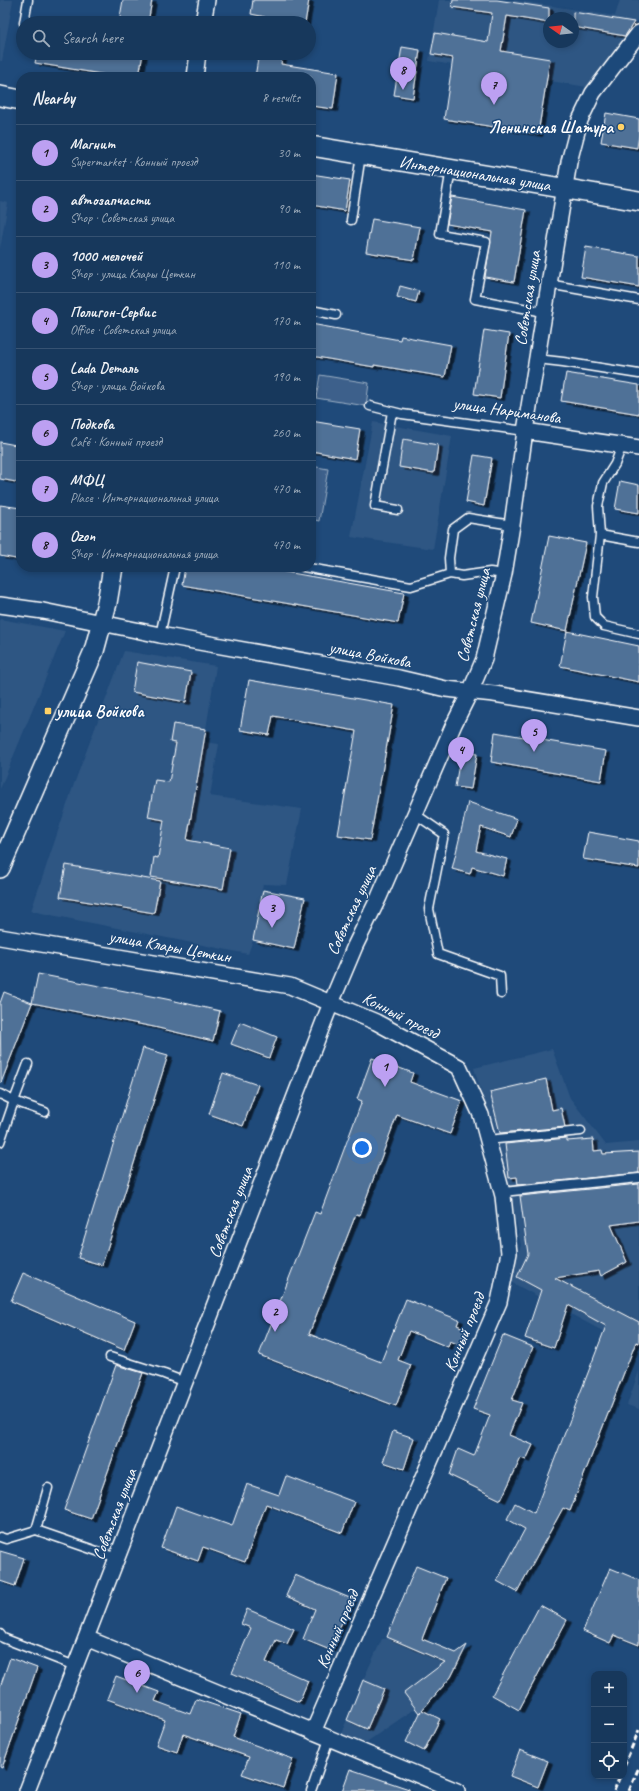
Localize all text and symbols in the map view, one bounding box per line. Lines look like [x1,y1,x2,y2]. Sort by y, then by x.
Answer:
north arrow [543,12,579,48]
search box [16,16,316,60]
icon: search [30,27,52,49]
text: Search here [62,29,123,48]
pin: 8 [390,57,416,90]
pin: 7 [481,72,507,105]
text: Nearby [32,88,75,109]
text: 8 results [262,90,300,106]
place label: Ленинская Шатура [488,117,614,138]
marker: Ленинская Шатура [616,122,626,132]
text: Магнит [70,135,115,154]
text: 1 [42,145,48,161]
text: 30 m [278,145,300,161]
street label: Интернациональная улица [398,151,554,196]
text: Supermarket · Конный проезд [70,154,197,170]
text: автозапчасти [70,191,150,210]
text: 2 [42,201,48,217]
text: 90 m [278,201,300,217]
text: Shop · Советская улица [70,210,174,226]
text: 1000 мелочей [70,247,142,266]
street label: Советская улица [510,248,546,347]
text: 3 [42,257,48,273]
text: 110 m [272,257,300,273]
text: Shop · улица Клары Цеткин [70,266,195,282]
text: Полигон-Сервис [70,303,156,322]
text: 4 [42,313,48,329]
text: 170 m [272,313,300,329]
text: Office · Советская улица [70,322,176,338]
text: Lada Dеталь [70,359,138,378]
text: 5 [42,369,48,385]
text: 190 m [272,369,300,385]
text: Shop · улица Войкова [70,378,164,394]
street label: улица Нариманова [451,392,563,429]
text: Подкова [70,415,114,434]
text: 6 [42,425,48,441]
text: 260 m [272,425,300,441]
text: Café · Конный проезд [70,434,162,450]
text: МФЦ [70,471,104,490]
text: 7 [42,481,48,497]
text: 470 m [272,481,300,497]
text: Place · Интернациональная улица [70,490,219,506]
text: Ozon [70,527,95,546]
text: 8 [42,537,48,553]
text: 470 m [272,537,300,553]
text: Shop · Интернациональная улица [70,546,218,562]
street label: Советская улица [452,565,496,664]
street label: улица Войкова [326,636,414,673]
place label: улица Войкова [54,701,145,722]
marker: улица Войкова [43,706,53,716]
pin: 5 [521,719,547,752]
pin: 4 [448,737,474,770]
street label: Советская улица [322,861,382,958]
pin: 3 [259,895,285,928]
street label: улица Клары Цеткин [106,925,234,968]
street label: Конный проезд [359,987,444,1045]
pin: 1 [372,1054,398,1087]
your location [352,1138,372,1158]
street label: Советская улица [203,1162,258,1261]
street label: Конный проезд [439,1288,490,1375]
pin: 2 [262,1299,288,1332]
street label: Советская улица [87,1464,142,1563]
street label: Конный проезд [312,1585,364,1671]
pin: 6 [124,1660,150,1693]
map controls [591,1671,627,1779]
button: + [591,1671,627,1707]
button: − [591,1707,627,1743]
button: locate [591,1743,627,1779]

